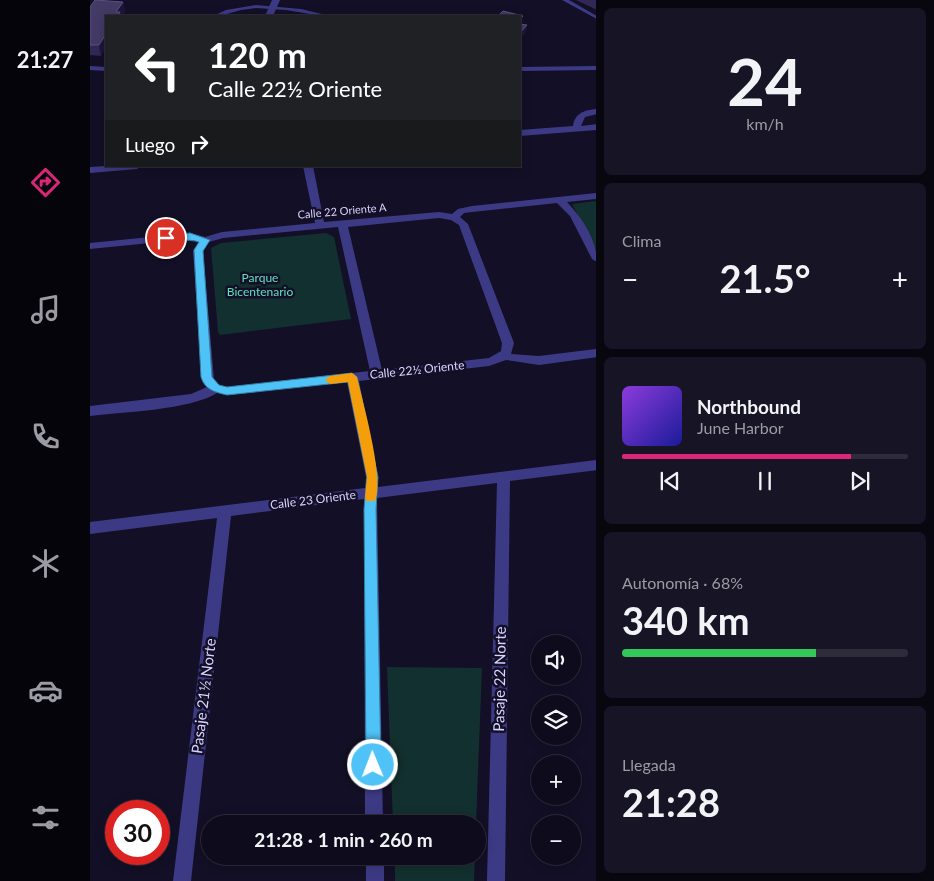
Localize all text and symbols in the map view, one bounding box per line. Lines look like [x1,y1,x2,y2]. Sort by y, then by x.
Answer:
text: 120 m [208,33,307,75]
icon: left [125,35,190,100]
text: 24 [727,42,803,120]
text: 21:27 [17,46,73,73]
text: Calle 22½ Oriente [208,75,382,102]
text: km/h [746,114,784,133]
icon: right [185,130,213,158]
text: Luego [125,133,175,156]
icon: directions [28,165,63,200]
street label: Calle 22 Oriente A [297,200,387,221]
pin [145,217,187,259]
icon: arrive [152,224,180,252]
text: Clima [622,231,661,250]
text: 21.5° [720,255,810,301]
text: − [622,262,638,296]
text: + [892,262,908,296]
park label: Parque Bicentenario [227,270,293,299]
icon: music [28,292,63,327]
street label: Calle 22½ Oriente [369,357,465,382]
text: Northbound [697,395,801,418]
text: June Harbor [697,418,784,437]
icon: phone [28,419,63,454]
icon: previous [656,467,684,495]
icon: pause [751,467,779,495]
icon: next [846,467,874,495]
street label: Calle 23 Oriente [269,487,357,512]
icon: climate [28,546,63,581]
text: Autonomía · 68% [622,573,743,592]
text: 340 km [622,597,750,643]
street label: Pasaje 22 Norte [489,626,509,732]
map controls [531,635,581,865]
button: sound [531,635,581,685]
street label: Pasaje 21½ Norte [187,637,219,755]
icon: car [28,673,63,708]
button: layers [531,695,581,745]
position arrow [346,738,398,790]
button: + [531,755,581,805]
text: Llegada [622,755,676,774]
text: 21:28 [622,779,720,825]
icon: filters [28,800,63,835]
speed limit sign: 30 [105,800,170,865]
button: − [531,815,581,865]
text: 21:28 · 1 min · 260 m [254,828,433,851]

